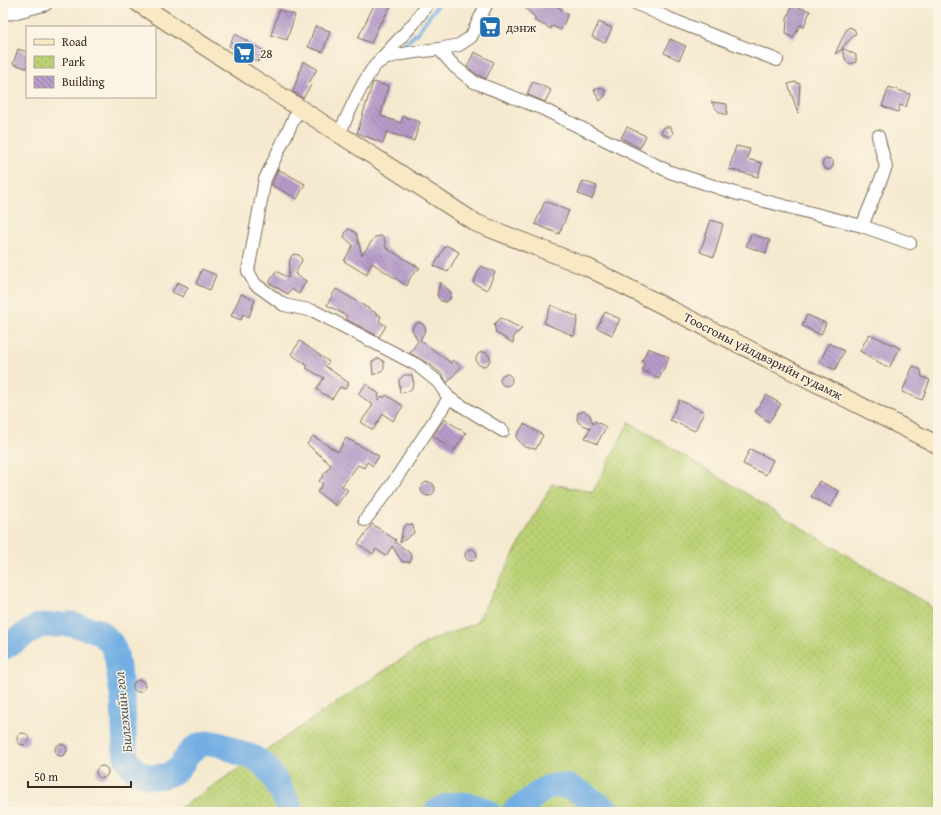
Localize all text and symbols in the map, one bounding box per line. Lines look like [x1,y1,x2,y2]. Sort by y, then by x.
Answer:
supermarket icon: дэнж [477,14,503,40]
place label: дэнж [506,18,537,37]
legend [26,26,156,98]
text: Road [62,33,88,50]
supermarket icon: 28 [231,40,257,66]
place label: 28 [260,44,273,63]
text: Park [62,53,86,70]
text: Building [62,73,105,90]
street label: Тоосгоны үйлдвэрийн гудамж [680,308,846,405]
water label: Билгэхийн гол [109,670,137,753]
scale bar [28,763,131,789]
text: 50 m [34,768,58,785]

